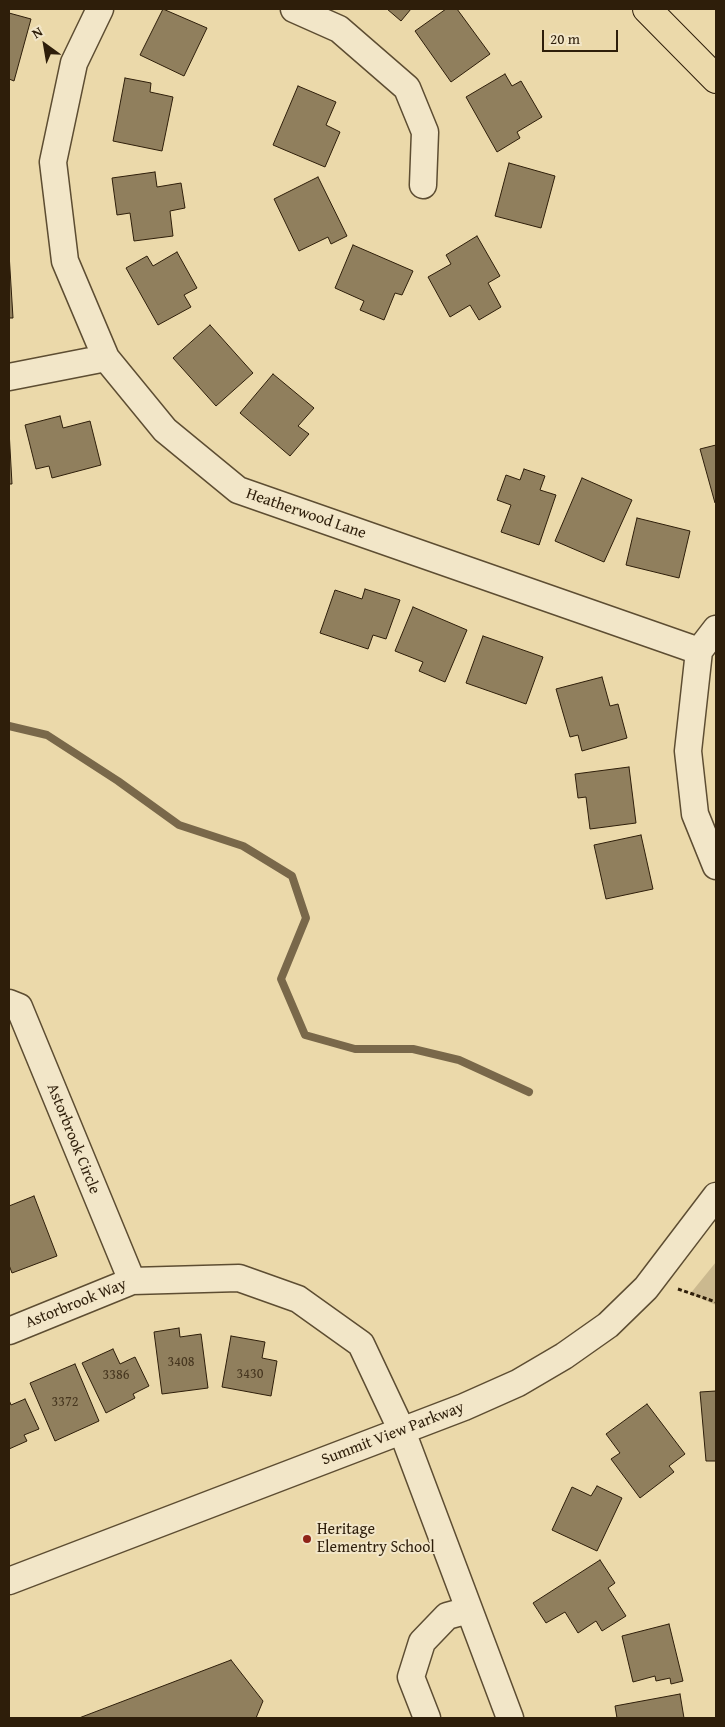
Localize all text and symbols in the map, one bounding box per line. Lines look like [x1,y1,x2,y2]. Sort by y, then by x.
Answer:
north arrow [20,20,70,70]
scale bar [545,20,621,52]
text: N [28,21,46,43]
text: 20 m [550,28,580,49]
street label: Heatherwood Lane [243,484,369,544]
street label: Astorbrook Circle [42,1081,104,1197]
street label: Astorbrook Way [23,1275,129,1333]
house number: 3408 [168,1354,194,1370]
house number: 3430 [237,1366,263,1382]
house number: 3386 [103,1367,129,1383]
house number: 3372 [52,1394,78,1410]
street label: Summit View Parkway [319,1398,467,1470]
place label: Heritage Elementry School [317,1520,435,1558]
marker: Heritage Elementry School [301,1533,313,1545]

